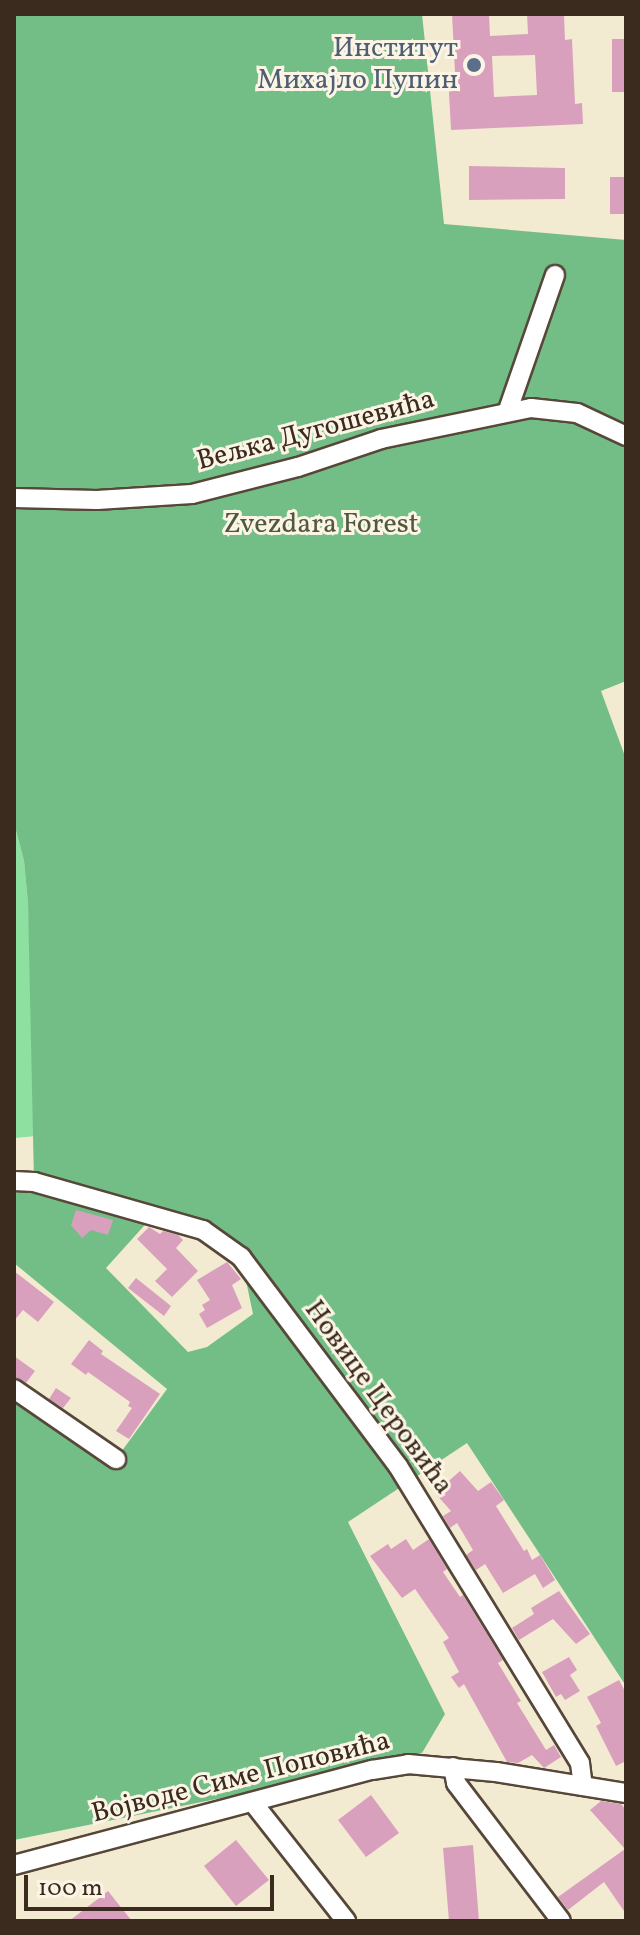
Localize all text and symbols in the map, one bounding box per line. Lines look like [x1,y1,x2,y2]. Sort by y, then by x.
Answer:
place label: Институт Михајло Пупин [257,32,458,98]
marker: Институт Михајло Пупин [465,56,483,74]
street label: Вељка Дугошевића [193,383,439,479]
park label: Zvezdara Forest [223,508,419,542]
street label: Новице Церовића [296,1294,460,1502]
street label: Војводе Симе Поповића [88,1725,394,1831]
scale bar [28,1859,278,1909]
text: 100 m [38,1872,103,1906]

